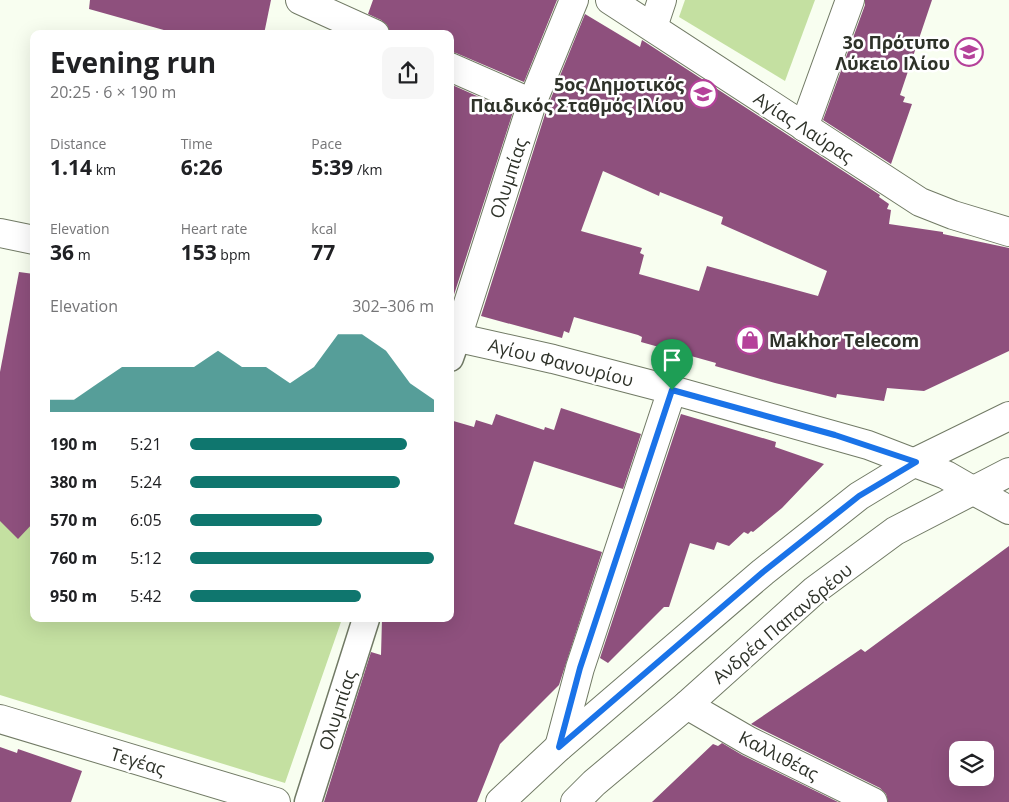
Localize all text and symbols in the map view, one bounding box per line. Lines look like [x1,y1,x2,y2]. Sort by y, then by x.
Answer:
place label: 3ο Πρότυπο Λύκειο Ιλίου [835,30,950,75]
school or university icon: 3ο Πρότυπο Λύκειο Ιλίου [954,37,984,67]
text: Evening run [50,43,216,81]
button: share [382,47,434,99]
place label: 5ος Δημοτικός Παιδικός Σταθμός Ιλίου [470,72,684,117]
school or university icon: 5ος Δημοτικός Παιδικός Σταθμός Ιλίου [688,79,718,109]
text: 20:25 · 6 × 190 m [50,81,176,103]
street label: Αγίας Λαύρας [750,86,859,168]
text: Distance [50,134,106,153]
text: Time [181,134,213,153]
text: Pace [311,134,342,153]
street label: Ολυμπίας [484,134,532,221]
text: 1.14 [50,153,92,181]
text: 6:26 [181,153,223,181]
text: 5:39 [311,153,353,181]
text: km [92,160,116,179]
text: /km [353,160,382,179]
text: Elevation [50,219,109,238]
text: Heart rate [181,219,247,238]
text: kcal [311,219,337,238]
text: 36 [50,238,74,266]
text: 153 [181,238,217,266]
text: 77 [311,238,335,266]
text: m [74,245,91,264]
text: bpm [217,245,250,264]
text: Elevation [50,295,118,317]
text: 302–306 m [352,295,434,317]
shop icon: Makhor Telecom [735,325,765,355]
place label: Makhor Telecom [769,328,919,352]
street label: Αγίου Φανουρίου [486,332,636,392]
pin [651,339,693,390]
icon: arrive [658,346,686,374]
text: 190 m [50,433,97,455]
text: 5:21 [130,433,162,455]
text: 380 m [50,471,97,493]
text: 5:24 [130,471,162,493]
text: 570 m [50,509,97,531]
text: 6:05 [130,509,162,531]
text: 760 m [50,547,97,569]
text: 5:12 [130,547,162,569]
street label: Ανδρέα Παπανδρέου [707,557,857,689]
text: 950 m [50,585,97,607]
text: 5:42 [130,585,162,607]
street label: Ολυμπίας [313,666,361,753]
street label: Καλλιθέας [735,725,823,785]
street label: Τεγέας [108,741,169,781]
map controls [949,741,994,786]
button: layers [949,741,994,786]

